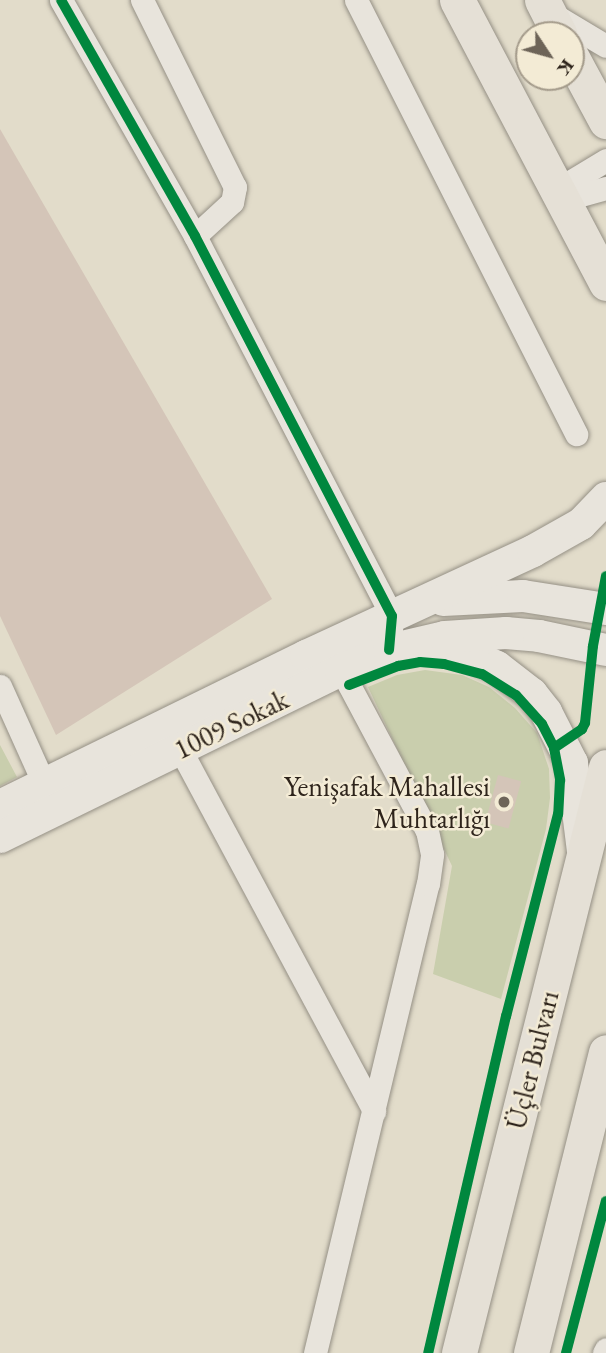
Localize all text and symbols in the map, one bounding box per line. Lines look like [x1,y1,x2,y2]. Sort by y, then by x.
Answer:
north arrow [515,21,585,91]
text: K [551,54,580,81]
street label: 1009 Sokak [168,682,294,766]
place label: Yenişafak Mahallesi Muhtarlığı [284,769,490,835]
marker: Yenişafak Mahallesi Muhtarlığı [496,794,512,810]
street label: Üçler Bulvarı [499,987,565,1133]

